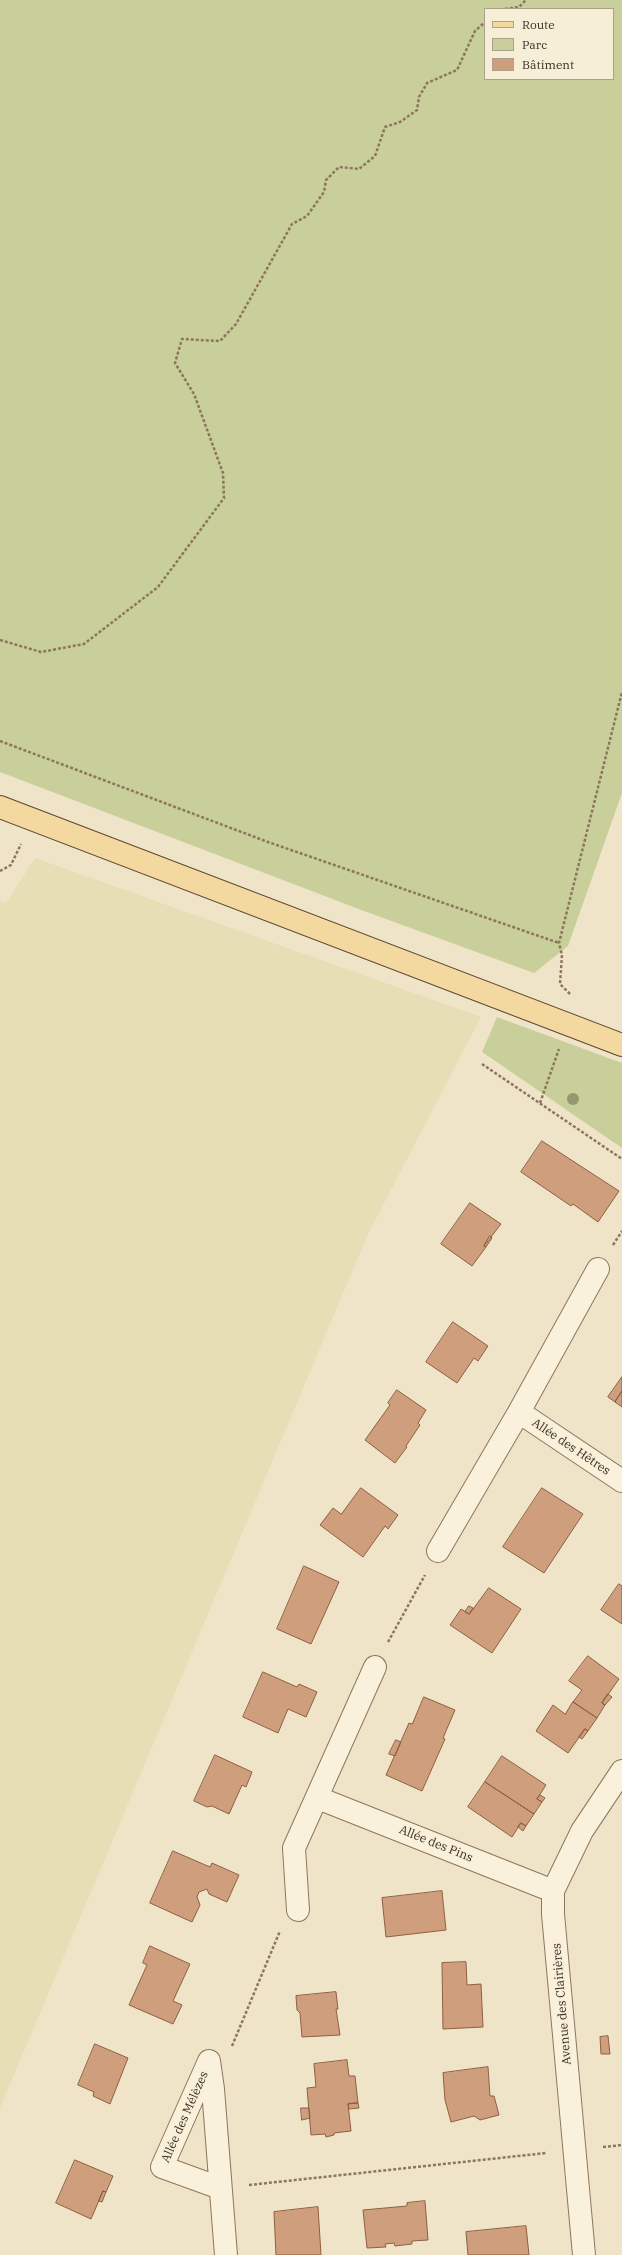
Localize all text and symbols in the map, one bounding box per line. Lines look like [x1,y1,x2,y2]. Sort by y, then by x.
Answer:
legend [484,8,614,80]
text: Route [522,17,555,32]
text: Parc [522,37,547,52]
text: Bâtiment [522,57,574,72]
street label: Allée des Hêtres [529,1416,613,1478]
street label: Allée des Pins [397,1823,475,1865]
street label: Avenue des Clairières [550,1943,574,2065]
street label: Allée des Mélèzes [158,2069,212,2165]

